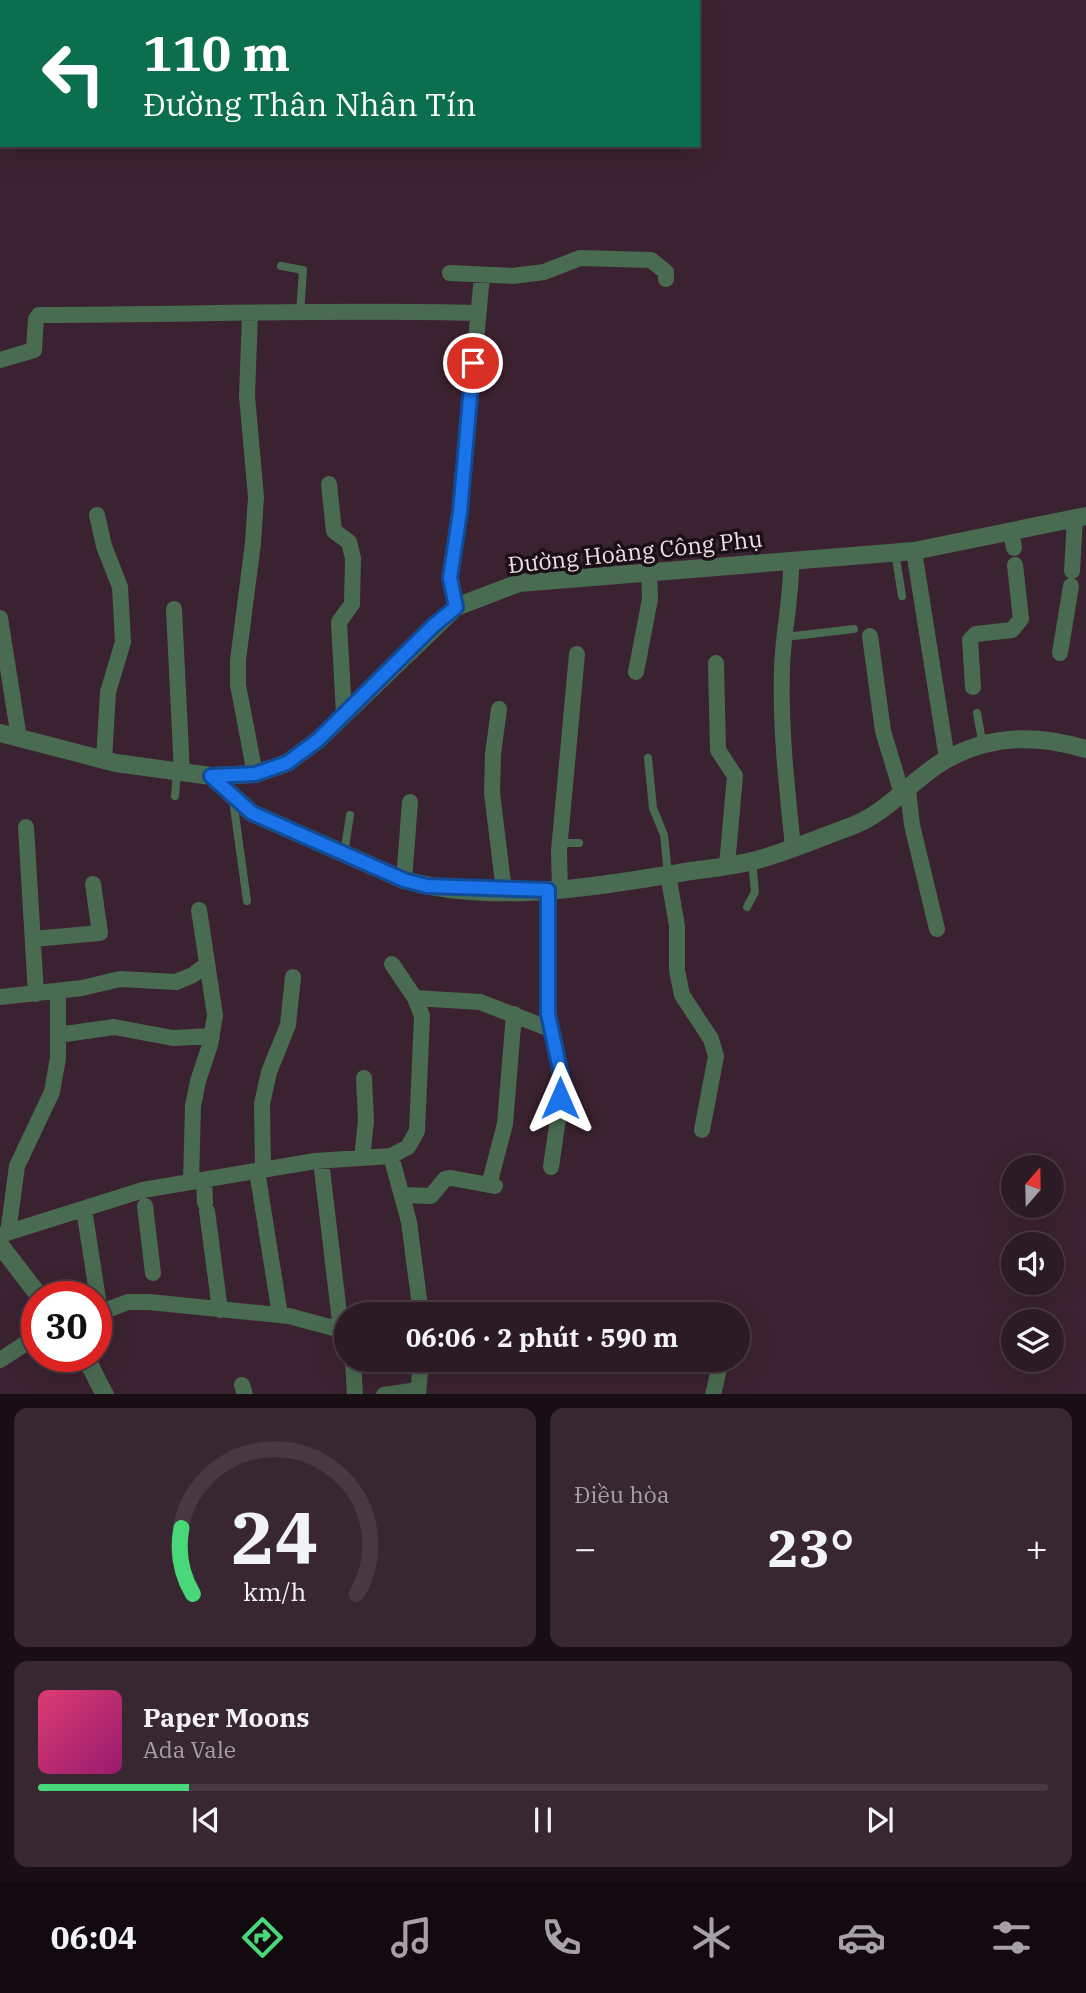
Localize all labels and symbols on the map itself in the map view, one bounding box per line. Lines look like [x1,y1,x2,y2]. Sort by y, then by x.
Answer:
pin [443,333,503,393]
street label: Đường Hoàng Công Phụ [506,523,764,579]
position arrow [523,1061,597,1135]
north arrow [1001,1155,1064,1218]
speed limit sign: 30 [21,1281,112,1372]

